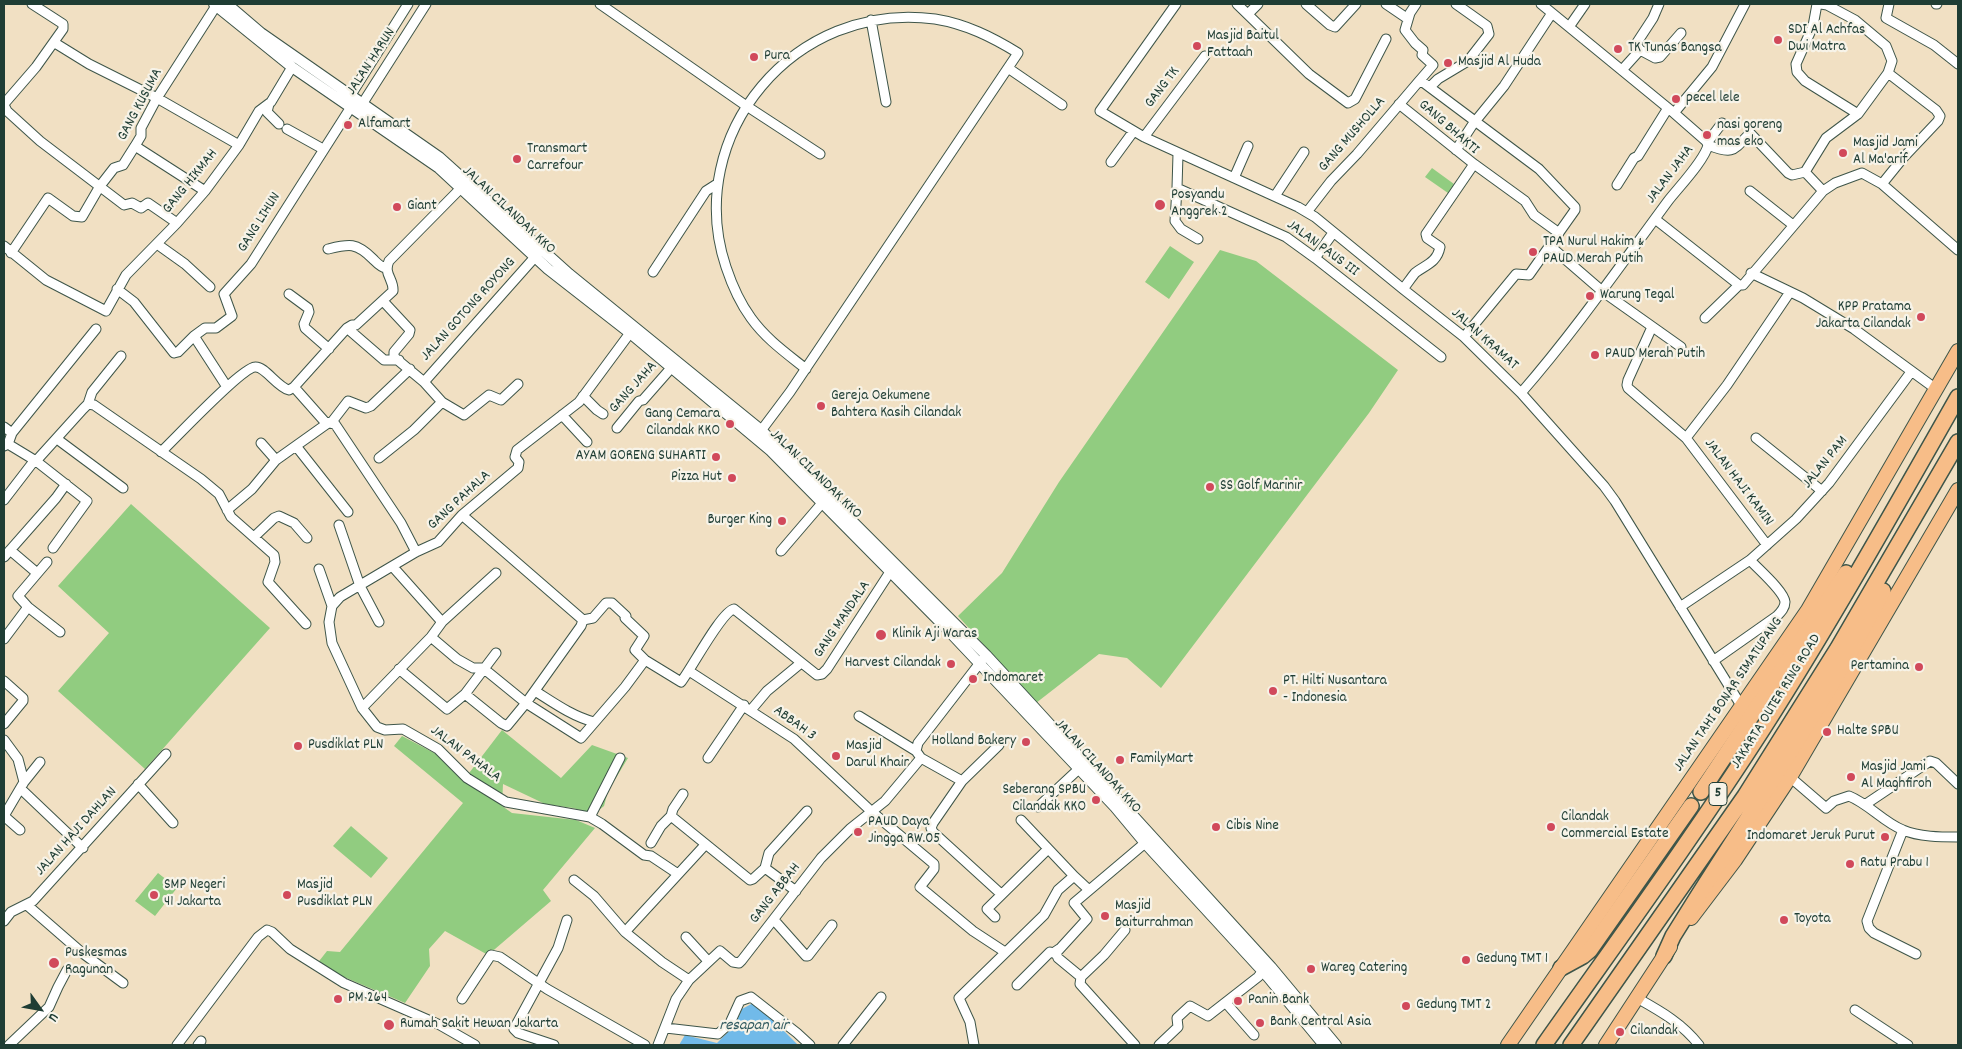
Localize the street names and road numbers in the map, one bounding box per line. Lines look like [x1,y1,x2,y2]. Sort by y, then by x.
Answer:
street label: JALAN HARUN [344,25,400,99]
street label: GANG TK [1142,64,1184,112]
street label: GANG KUSUMA [114,66,168,144]
street label: GANG MUSHOLLA [1316,94,1390,176]
street label: GANG BHAKTI [1414,97,1482,159]
street label: JALAN JAHA [1643,142,1699,208]
street label: GANG HIKMAH [159,146,223,218]
street label: JALAN CILANDAK KKO [457,163,559,259]
street label: GANG LIHUN [235,190,285,256]
street label: JALAN PAUS III [1282,217,1362,281]
street label: JALAN GOTONG ROYONG [418,255,520,365]
street label: JALAN KRAMAT [1447,305,1521,375]
street label: GANG JAHA [606,358,662,418]
street label: JALAN CILANDAK KKO [765,426,865,524]
street label: JALAN PAM [1799,433,1853,493]
street label: JALAN HAJI KAMIN [1699,436,1777,530]
street label: GANG PAHALA [425,467,495,535]
street label: GANG MANDALA [811,578,875,662]
street label: JALAN TAHI BONAR SIMATUPANG [1671,614,1787,776]
street label: JAKARTA OUTER RING ROAD [1728,631,1826,773]
street label: ABBAH 3 [769,703,819,745]
street label: JALAN CILANDAK KKO [1050,716,1144,818]
street label: JALAN PAHALA [426,723,504,787]
road number: 5 [1709,782,1727,806]
street label: JALAN HAJI DAHLAN [32,784,122,880]
street label: GANG ABBAH [747,860,805,928]

